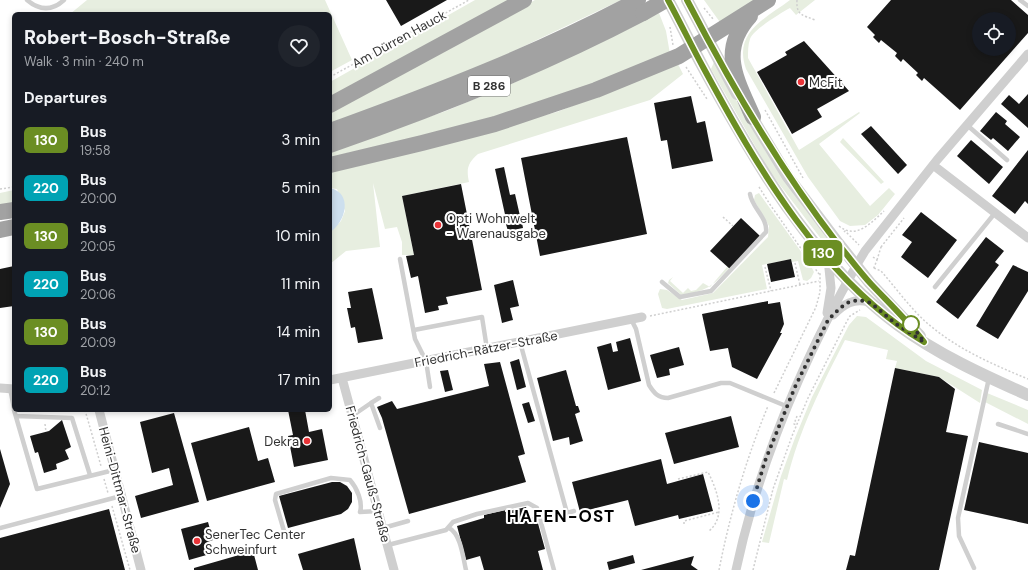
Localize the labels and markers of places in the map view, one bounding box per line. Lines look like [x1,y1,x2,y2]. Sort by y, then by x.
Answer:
place label: McFit [809,74,843,91]
marker: McFit [796,77,806,87]
place label: Opti Wohnwelt - Warenausgabe [446,210,546,242]
marker: Opti Wohnwelt - Warenausgabe [433,220,443,230]
unlabelled marker [902,315,920,333]
place label: Dekra [264,433,299,450]
marker: Dekra [302,436,312,446]
place label: SenerTec Center Schweinfurt [205,526,305,558]
marker: SenerTec Center Schweinfurt [192,536,202,546]

